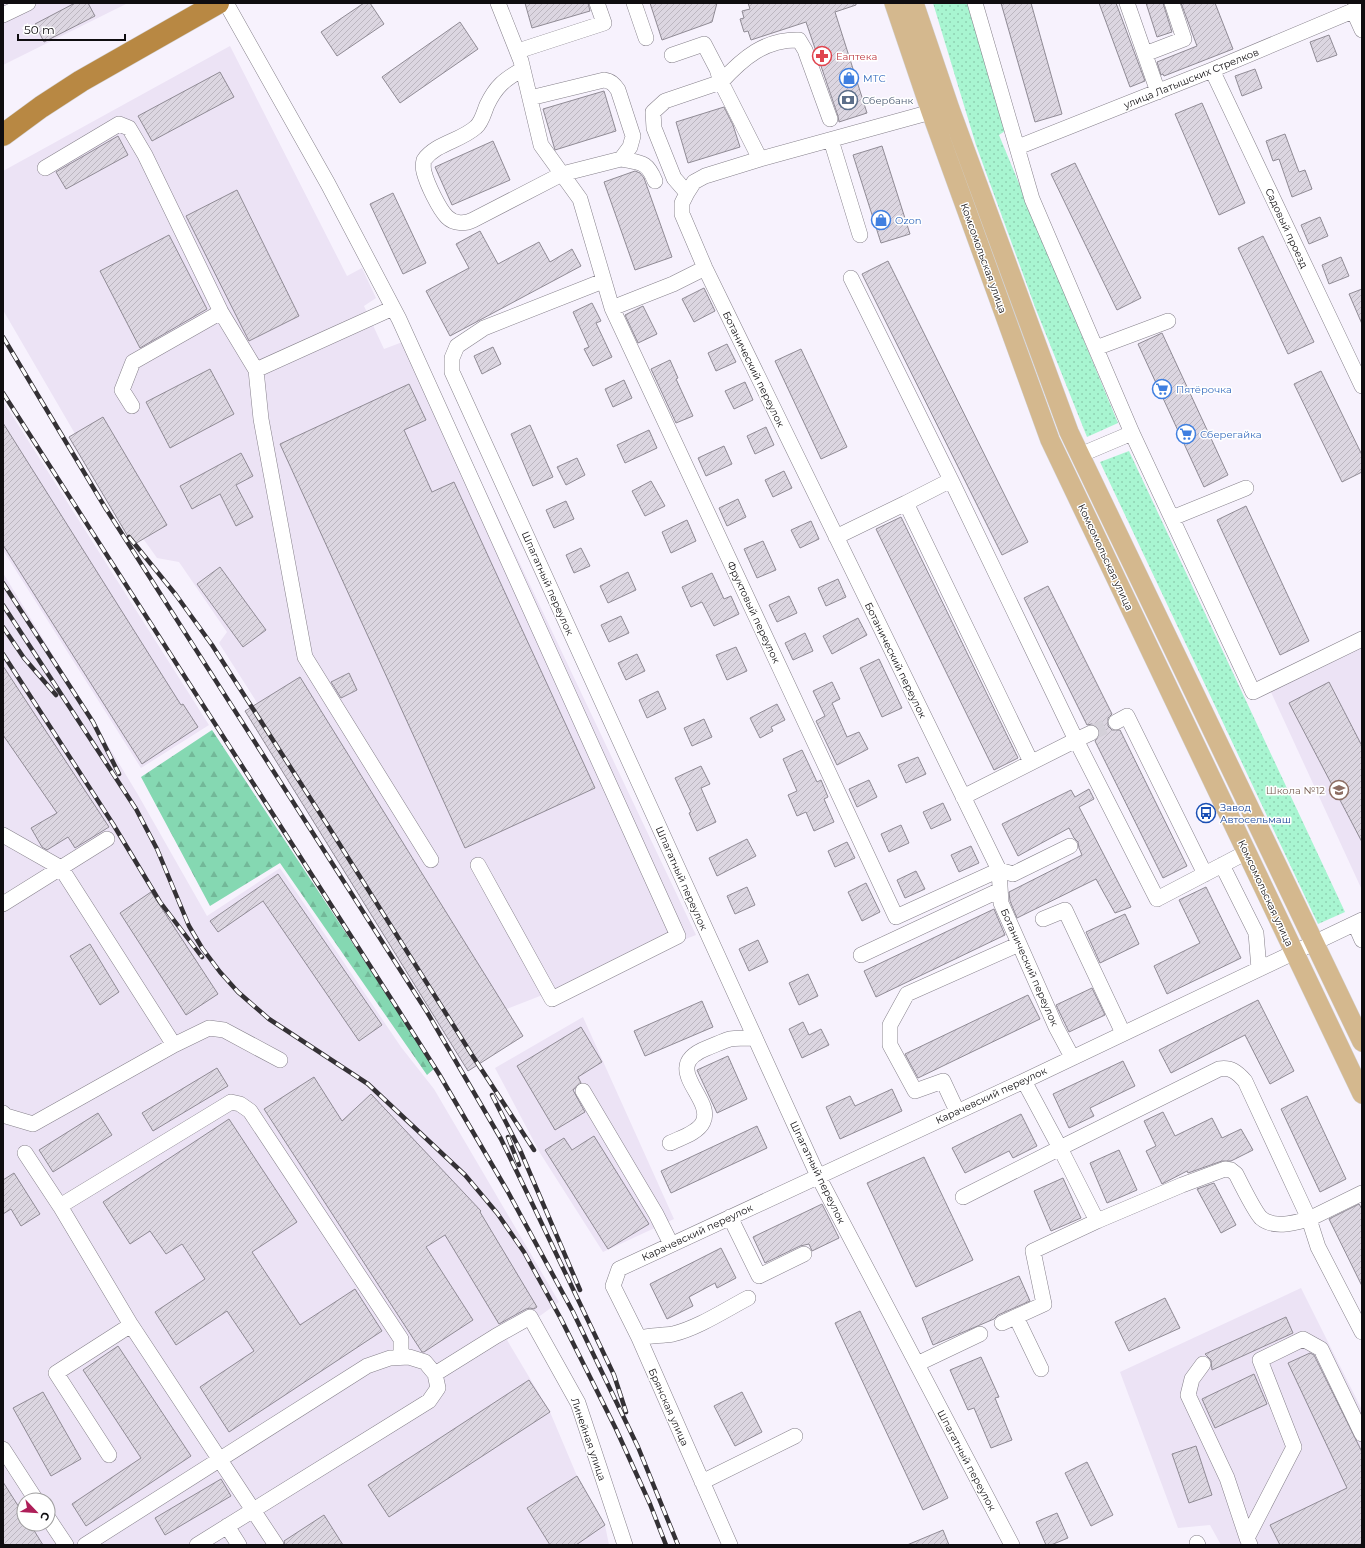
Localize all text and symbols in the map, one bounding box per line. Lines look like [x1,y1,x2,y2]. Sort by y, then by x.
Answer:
scale bar [18,16,125,42]
text: 50 m [24,22,55,37]
pharmacy icon: Еаптека [811,45,833,67]
street label: улица Латышских Стрелков [1121,45,1261,112]
place label: Еаптека [836,50,877,63]
shop icon: МТС [838,67,860,89]
place label: МТС [863,72,886,85]
bank icon: Сбербанк [837,89,859,111]
place label: Сбербанк [862,94,914,107]
street label: Садовый проезд [1262,186,1311,271]
street label: Комсомольская улица [958,201,1009,315]
shop icon: Ozon [870,209,892,231]
place label: Ozon [895,214,921,227]
street label: Ботанический переулок [720,309,787,429]
supermarket icon: Пятёрочка [1151,378,1173,400]
place label: Пятёрочка [1176,383,1232,396]
supermarket icon: Сберегайка [1175,423,1197,445]
place label: Сберегайка [1200,428,1262,441]
street label: Комсомольская улица [1075,502,1136,613]
street label: Шпагатный переулок [519,529,576,637]
street label: Фруктовый переулок [724,559,783,665]
street label: Ботанический переулок [862,600,929,720]
school or university icon: Школа №12 [1328,779,1350,801]
place label: Школа №12 [1266,784,1325,797]
place label: Завод Автосельмаш [1220,801,1291,826]
bus stop icon: Завод Автосельмаш [1195,802,1217,824]
street label: Шпагатный переулок [653,824,710,932]
street label: Комсомольская улица [1235,838,1296,949]
street label: Ботанический переулок [998,906,1061,1028]
street label: Карачевский переулок [934,1064,1049,1127]
street label: Шпагатный переулок [787,1119,848,1226]
street label: Карачевский переулок [640,1201,755,1264]
street label: Брянская улица [646,1366,692,1448]
street label: Линейная улица [568,1396,609,1482]
street label: Шпагатный переулок [934,1407,999,1513]
north arrow [16,1492,56,1532]
text: С [37,1510,53,1523]

